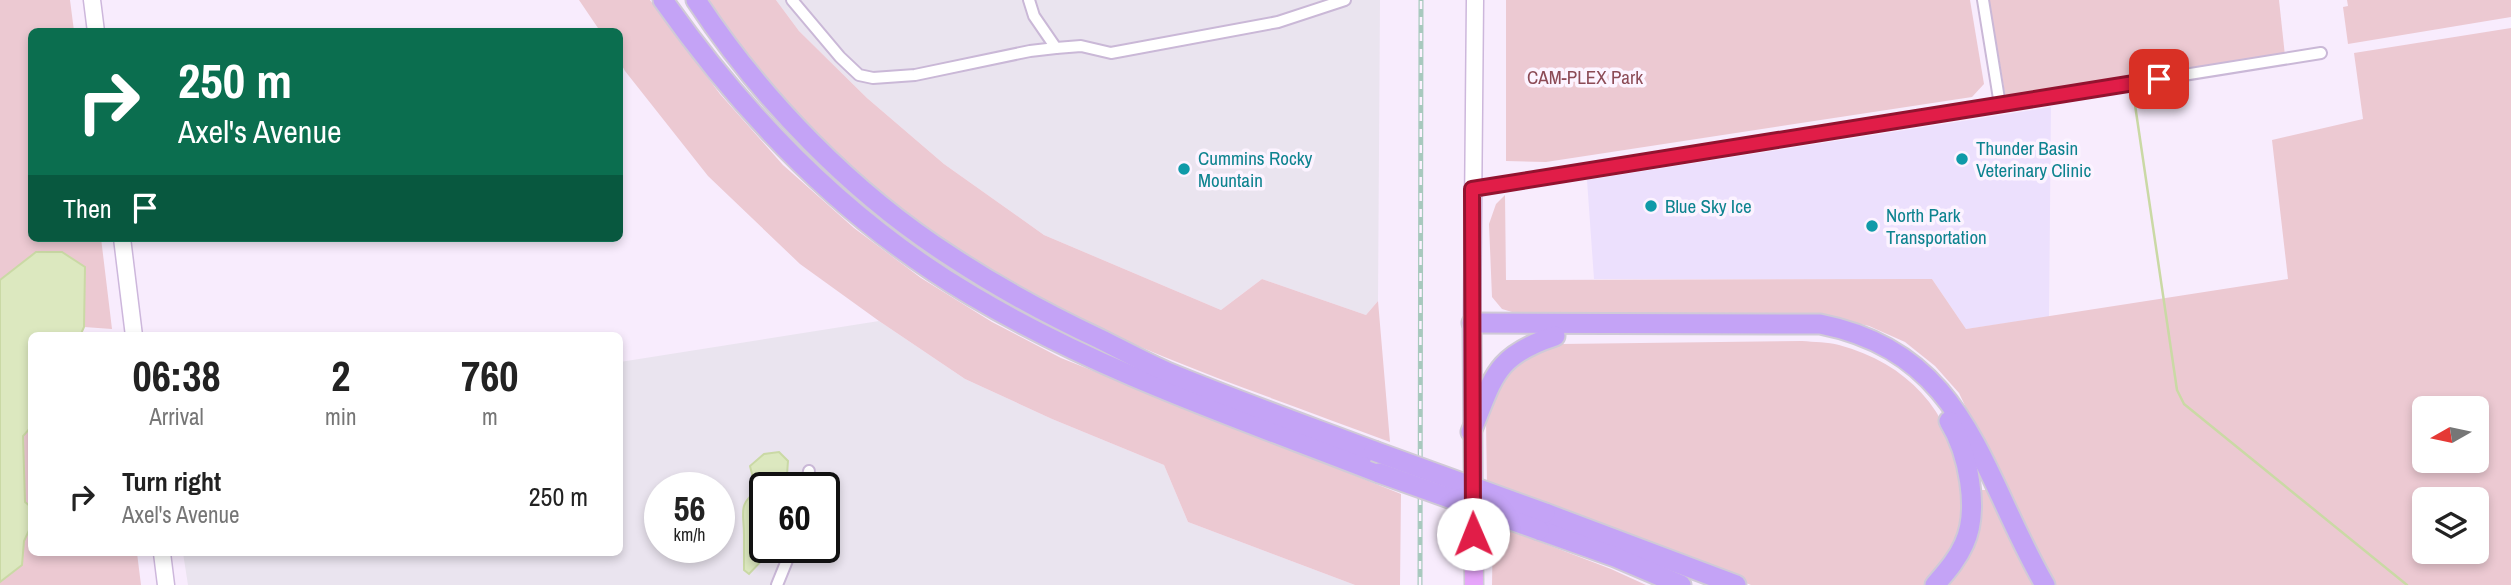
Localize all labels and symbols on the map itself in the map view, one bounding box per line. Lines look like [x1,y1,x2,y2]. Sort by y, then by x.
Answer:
pin [2129,49,2189,109]
park label: CAM-PLEX Park [1527,64,1643,90]
place label: Thunder Basin Veterinary Clinic [1976,135,2091,183]
place label: Cummins Rocky Mountain [1198,145,1312,193]
marker: Thunder Basin Veterinary Clinic [1954,151,1970,167]
marker: Cummins Rocky Mountain [1176,161,1192,177]
place label: Blue Sky Ice [1665,193,1752,219]
marker: Blue Sky Ice [1643,198,1659,214]
place label: North Park Transportation [1886,202,1987,250]
marker: North Park Transportation [1864,218,1880,234]
north arrow [2412,396,2488,472]
speed limit sign: 60 [749,472,840,563]
position arrow [1436,497,1510,571]

